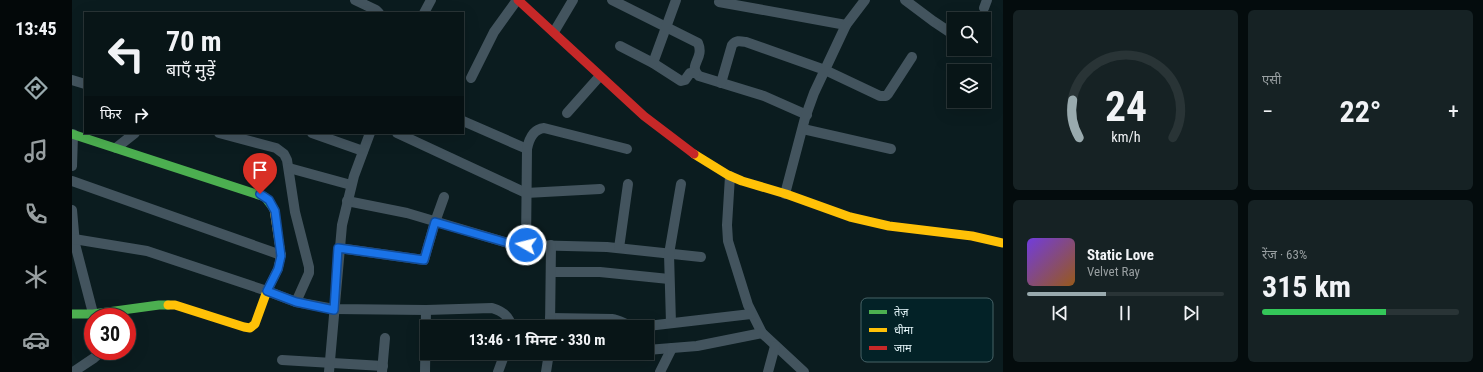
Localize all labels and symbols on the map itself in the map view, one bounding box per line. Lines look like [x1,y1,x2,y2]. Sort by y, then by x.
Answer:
pin [243,153,277,194]
position arrow [505,224,547,266]
legend [861,298,993,362]
text: तेज़ [894,306,909,319]
speed limit sign: 30 [84,308,136,360]
text: धीमा [894,324,913,337]
text: जाम [894,342,912,355]

